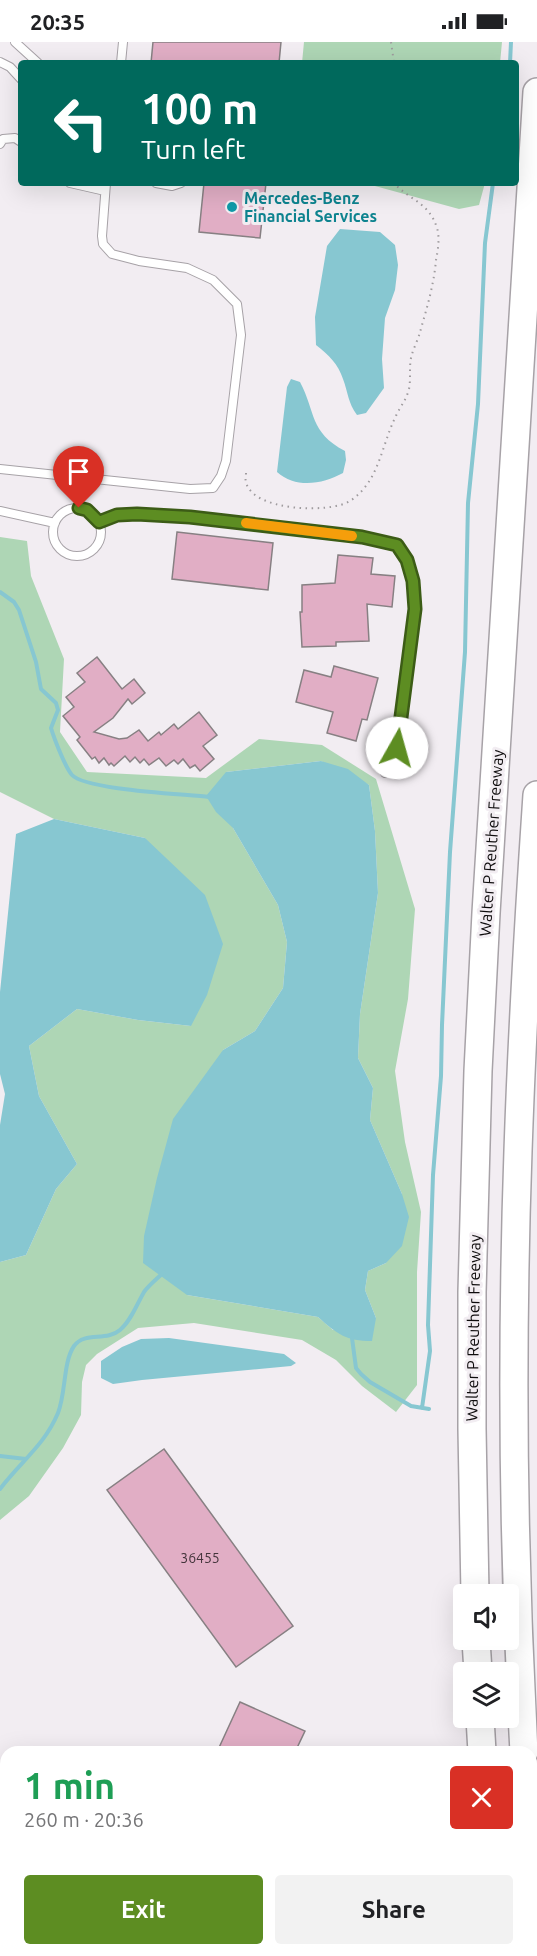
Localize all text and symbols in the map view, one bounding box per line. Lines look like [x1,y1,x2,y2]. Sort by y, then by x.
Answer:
text: 20:35 [30,9,85,34]
icon: left [42,84,120,162]
text: 100 m [141,85,258,132]
text: Turn left [141,134,245,164]
place label: Mercedes-Benz Financial Services [244,189,377,225]
marker: Mercedes-Benz Financial Services [225,200,239,214]
pin [53,446,104,508]
icon: arrive [62,455,95,488]
position arrow [365,716,429,780]
street label: Walter P Reuther Freeway [475,749,507,937]
street label: Walter P Reuther Freeway [462,1234,484,1422]
house number: 36455 [180,1550,220,1566]
map controls [453,1584,519,1728]
button: sound [453,1584,519,1650]
button: layers [453,1662,519,1728]
text: 1 min [24,1765,115,1806]
button: close [450,1766,513,1829]
text: 260 m · 20:36 [24,1808,144,1831]
button: Exit [24,1875,263,1944]
button: Share [275,1875,513,1944]

